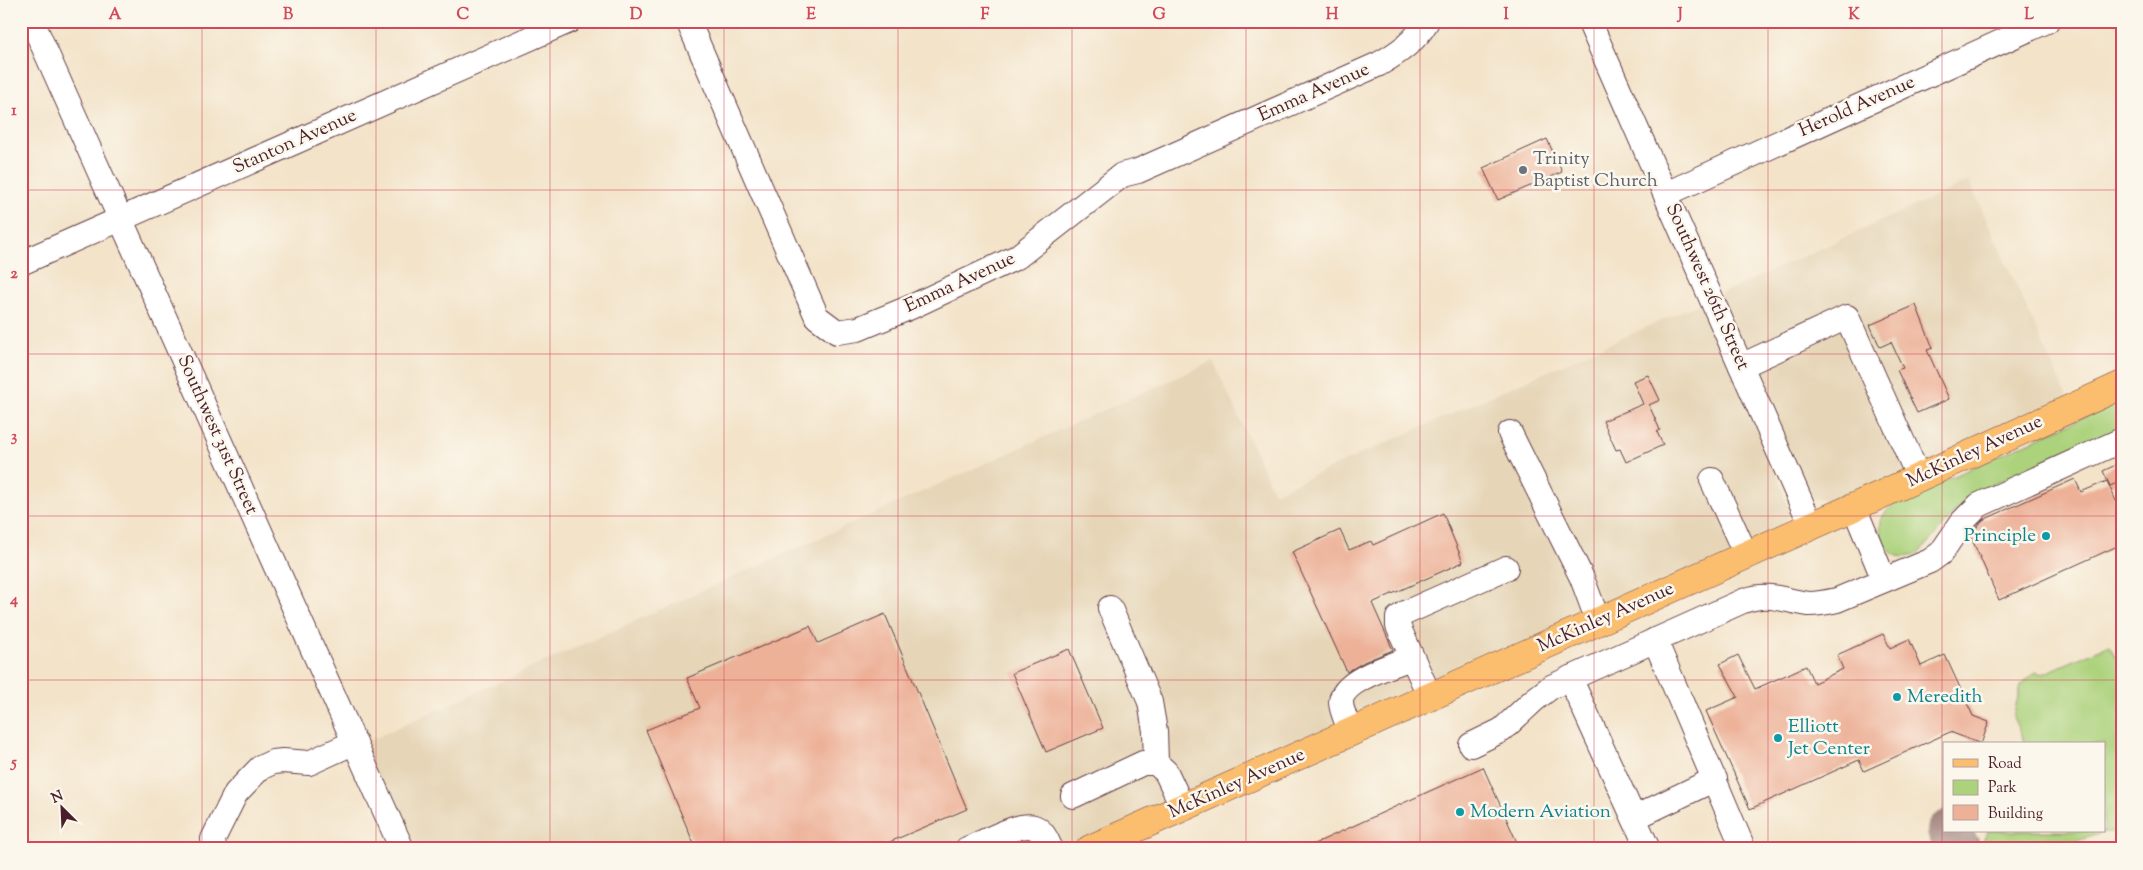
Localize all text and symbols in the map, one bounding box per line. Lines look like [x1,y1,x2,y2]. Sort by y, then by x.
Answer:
text: A [109,4,122,27]
text: B [283,4,293,27]
text: C [457,4,470,27]
text: D [630,4,643,27]
text: E [806,4,816,27]
text: F [981,4,990,27]
text: G [1152,4,1166,27]
text: H [1326,4,1339,27]
text: I [1503,4,1509,27]
text: J [1676,4,1683,27]
text: K [1848,4,1860,27]
text: L [2024,4,2034,27]
street label: Emma Avenue [1254,56,1374,130]
street label: Herold Avenue [1795,69,1920,145]
text: 1 [11,100,17,123]
street label: Stanton Avenue [229,103,361,181]
place label: Trinity Baptist Church [1533,146,1658,195]
marker: Trinity Baptist Church [1517,164,1529,176]
street label: Southwest 26th Street [1658,199,1756,375]
street label: Emma Avenue [900,246,1020,320]
text: 2 [10,263,18,286]
street label: Southwest 31st Street [170,351,264,519]
street label: McKinley Avenue [1903,409,2047,495]
text: 3 [11,426,18,449]
place label: Principle [1964,523,2036,550]
marker: Principle [2040,530,2052,542]
street label: McKinley Avenue [1533,576,1679,660]
text: 4 [9,589,18,612]
place label: Meredith [1907,684,1983,711]
marker: Meredith [1891,691,1903,703]
place label: Elliott Jet Center [1787,714,1870,763]
marker: Elliott Jet Center [1772,732,1784,744]
street label: McKinley Avenue [1164,742,1310,826]
legend [1943,742,2106,832]
text: 5 [9,752,17,775]
text: Road [1988,754,2022,775]
text: Park [1988,778,2017,799]
north arrow [38,782,88,832]
text: N [48,787,67,809]
place label: Modern Aviation [1470,799,1611,826]
text: Building [1988,804,2043,825]
marker: Modern Aviation [1454,806,1466,818]

